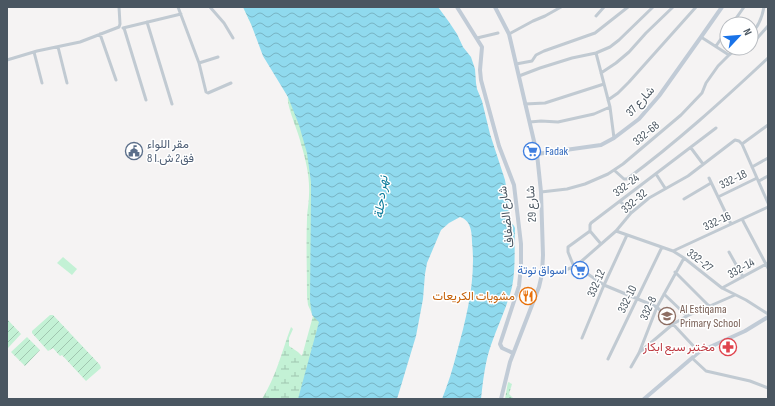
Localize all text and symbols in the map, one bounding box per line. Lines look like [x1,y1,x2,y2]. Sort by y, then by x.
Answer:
north arrow [719,16,759,56]
text: N [740,26,755,37]
street label: شارع 37 [623,83,659,120]
street label: 332-68 [630,118,663,149]
place label: مقر اللواء 8 فق2 ش.ا [147,137,194,166]
public building icon: مقر اللواء 8 فق2 ش.ا [124,141,144,161]
supermarket icon: Fadak [522,141,542,161]
place label: Fadak [545,144,569,159]
street label: 332-18 [717,166,749,193]
street label: 332-24 [610,171,643,200]
water label: نهر دجلة [370,173,392,219]
street label: شارع الضفاف [495,185,519,249]
street label: شارع 29 [523,185,541,222]
street label: 332-32 [618,186,650,217]
street label: 332-16 [701,209,733,234]
street label: 332-27 [684,245,716,275]
street label: 332-14 [725,255,757,282]
supermarket icon: اسواق توتة [570,260,590,280]
place label: اسواق توتة [517,263,567,278]
street label: 332-12 [584,267,609,299]
street label: 332-10 [614,283,641,316]
restaurant icon: مشويات الكريعات [518,286,538,306]
place label: مشويات الكريعات [433,289,515,304]
street label: 332-8 [637,294,660,323]
place label: Al Estiqama Primary School [679,302,740,331]
school or university icon: Al Estiqama Primary School [657,306,677,326]
pharmacy icon: مختبر سبع ابكار [718,337,738,357]
place label: مختبر سبع ابكار [642,340,715,356]

